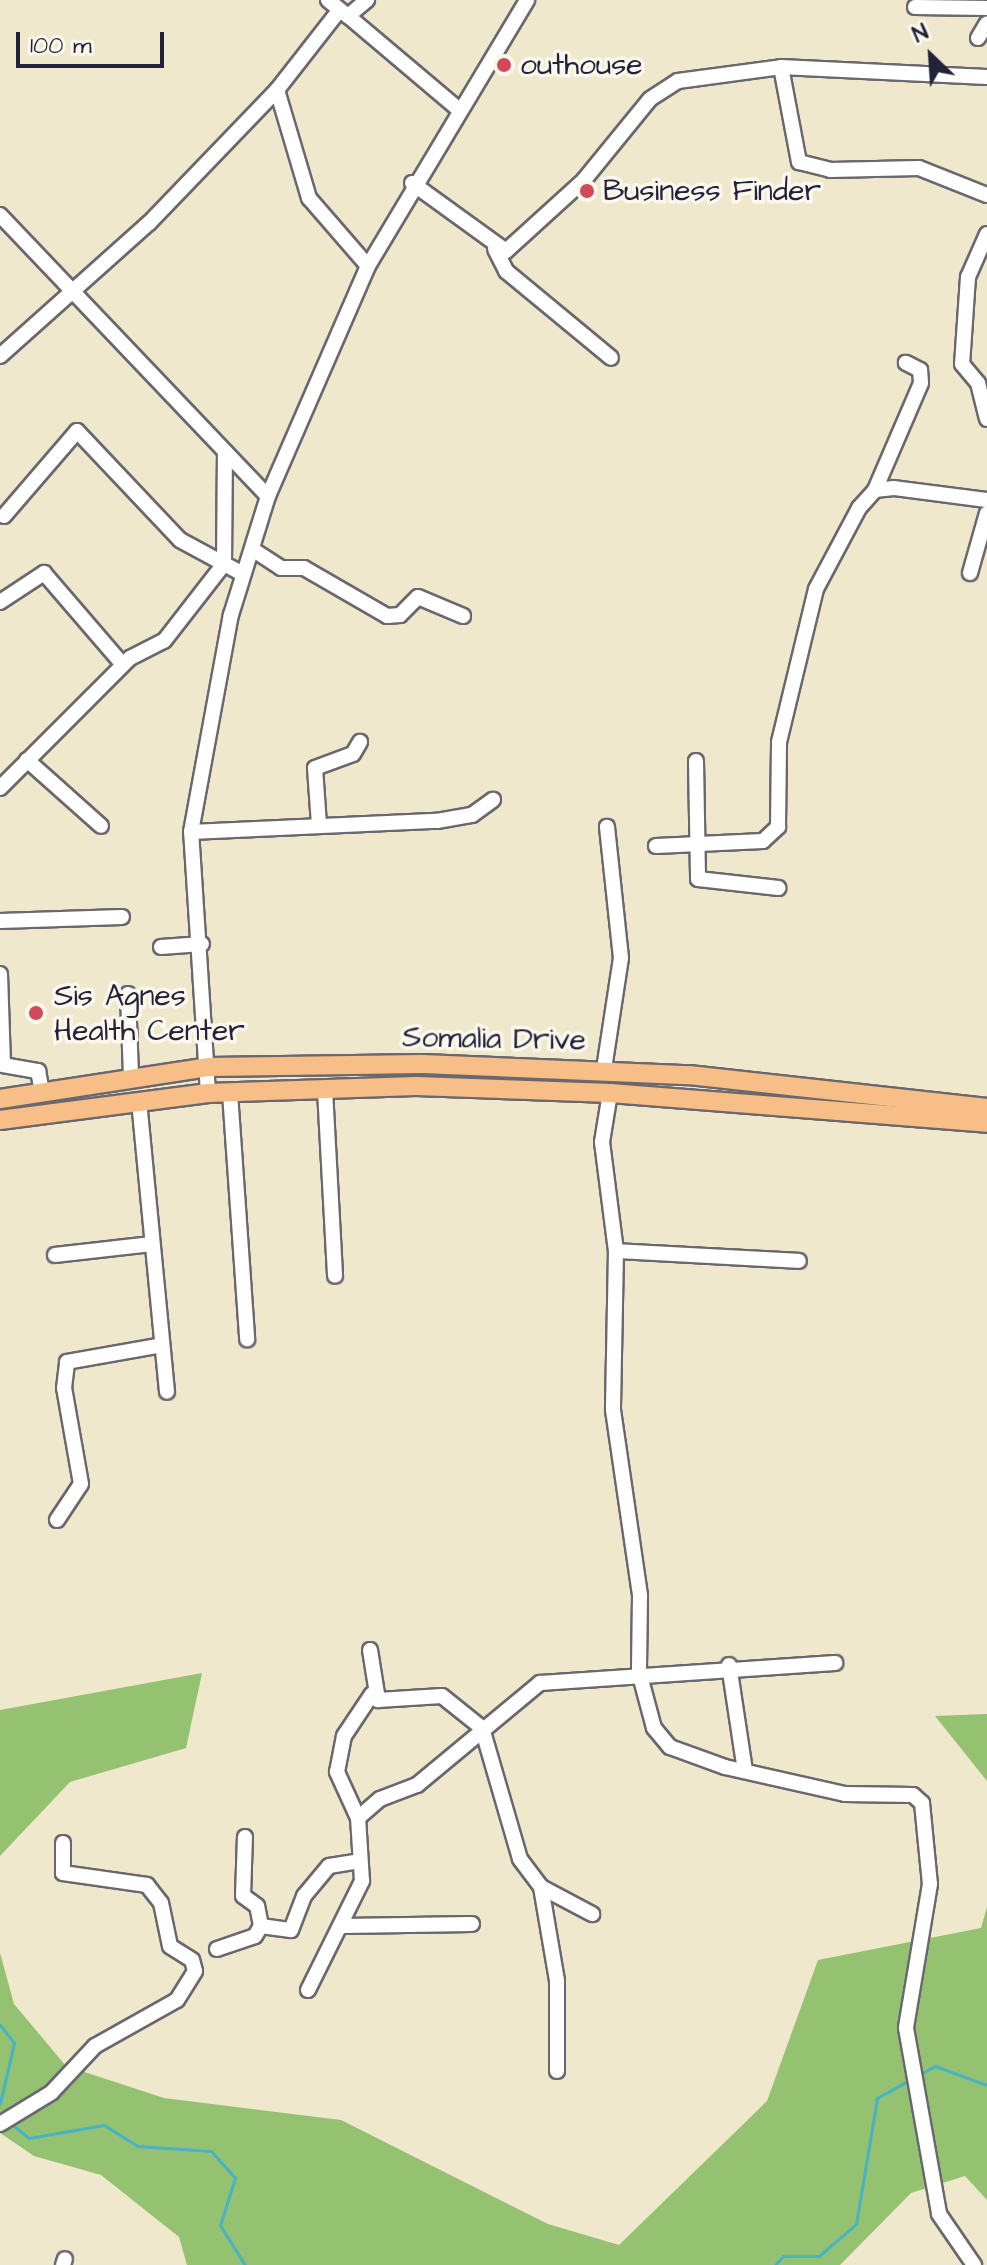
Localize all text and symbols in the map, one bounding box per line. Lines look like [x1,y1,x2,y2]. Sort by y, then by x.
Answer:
scale bar [20,16,168,66]
north arrow [891,16,971,96]
text: N [908,17,933,51]
text: 100 m [30,29,92,63]
place label: outhouse [520,47,642,83]
marker: outhouse [495,56,513,74]
place label: Business Finder [603,173,821,209]
marker: Business Finder [578,182,596,200]
place label: Sis Agnes Health Center [54,978,245,1048]
marker: Sis Agnes Health Center [25,1002,47,1024]
street label: Somalia Drive [402,1019,586,1059]

